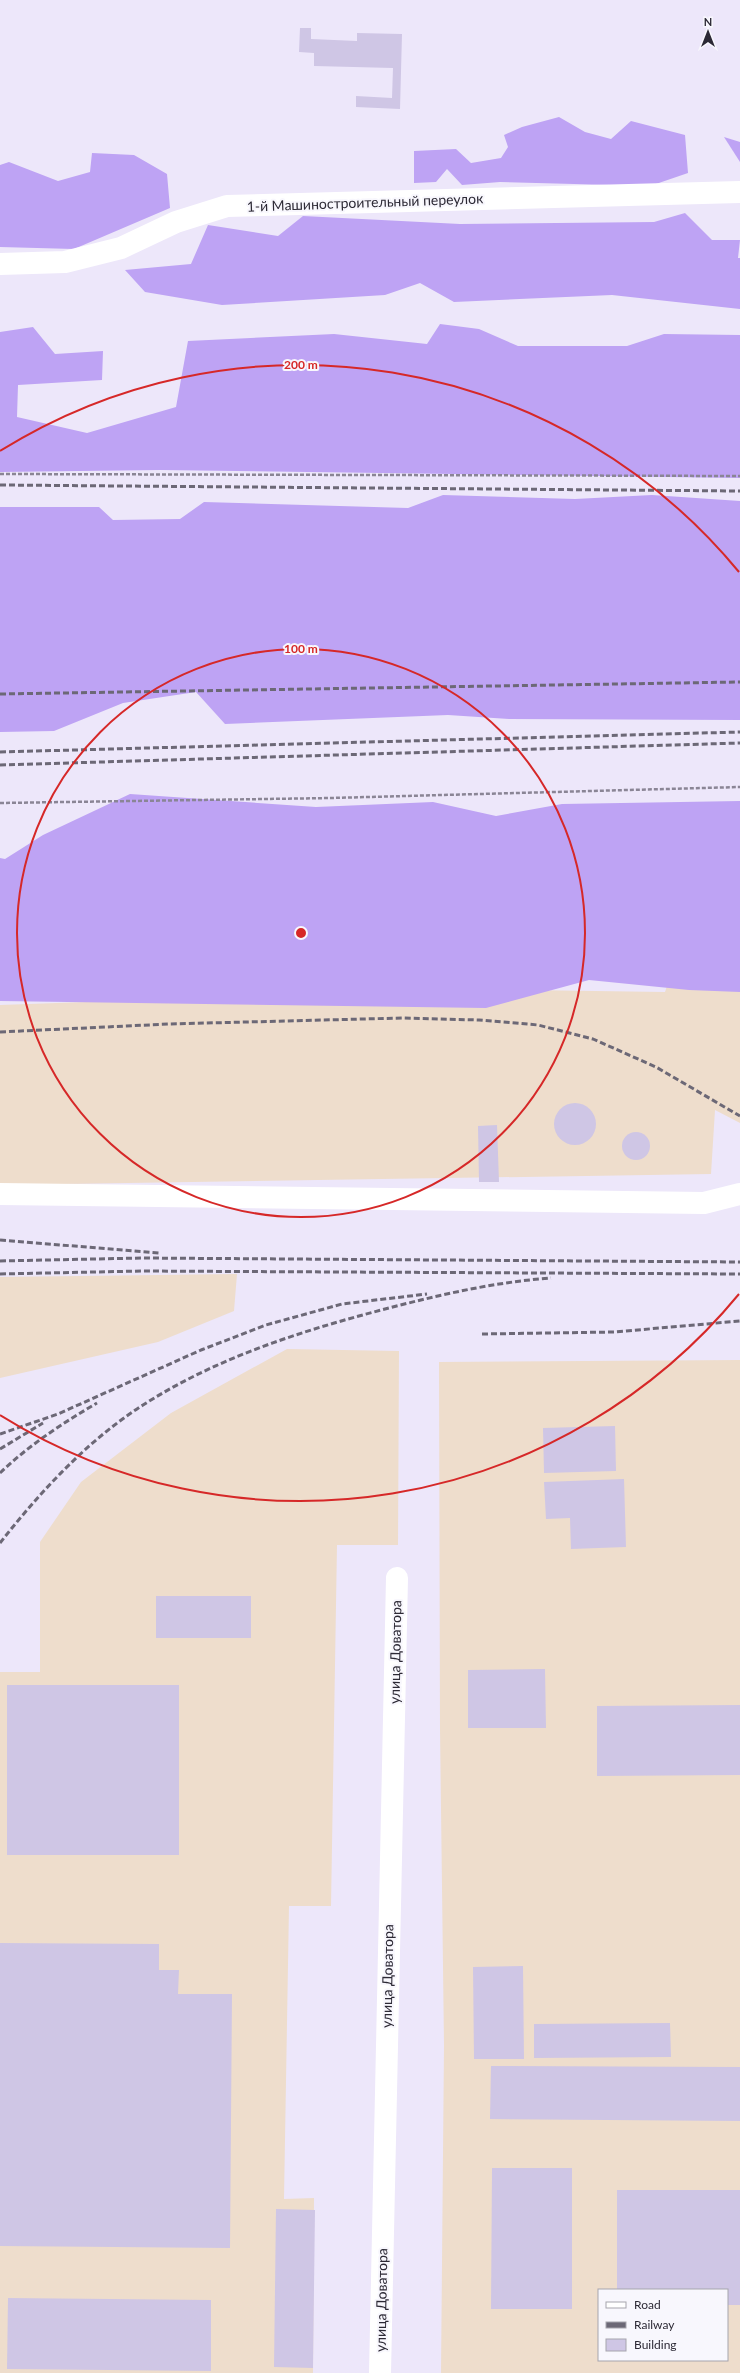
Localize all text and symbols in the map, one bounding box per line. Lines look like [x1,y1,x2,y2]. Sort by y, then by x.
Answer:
north arrow [688,12,728,52]
text: N [704,15,712,28]
street label: 1-й Машиностроительный переулок [246,189,484,215]
text: 200 m [284,357,318,372]
text: 100 m [284,641,318,656]
centre of rings [294,926,308,940]
street label: улица Доватора [386,1600,404,1704]
street label: улица Доватора [378,1924,396,2028]
street label: улица Доватора [372,2248,390,2352]
legend [598,2289,728,2361]
text: Road [634,2297,661,2312]
text: Railway [634,2317,675,2332]
text: Building [634,2337,677,2352]

